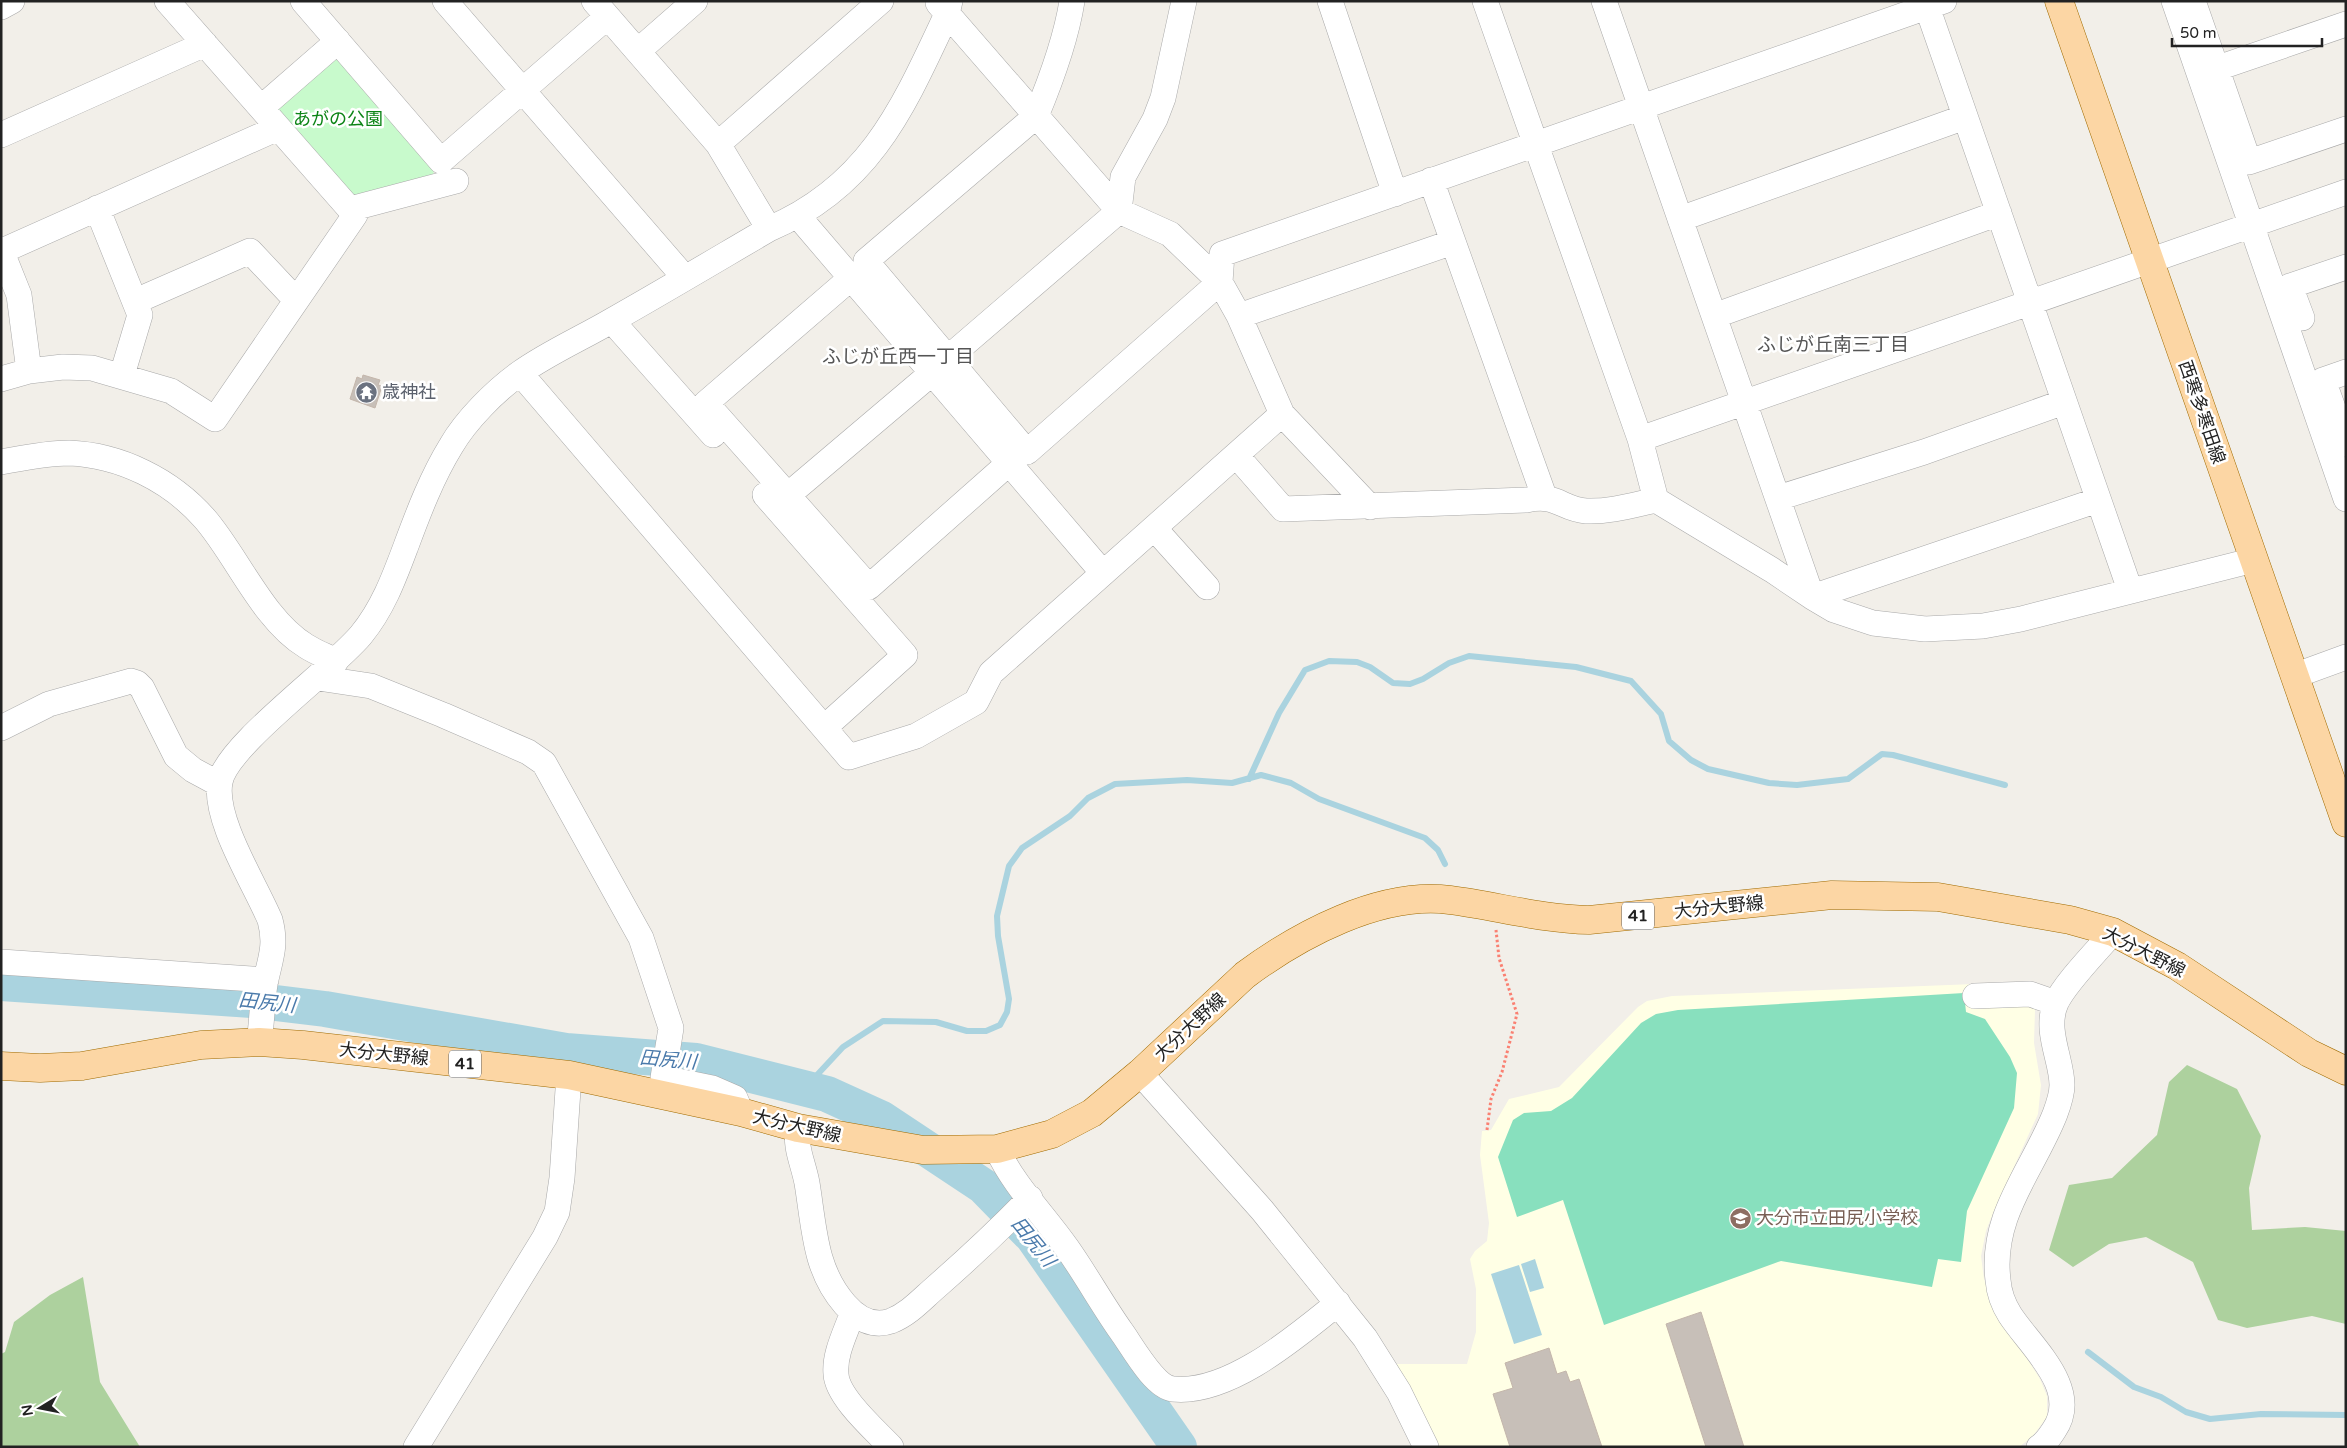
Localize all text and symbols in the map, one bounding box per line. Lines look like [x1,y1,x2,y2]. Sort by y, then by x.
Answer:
scale bar [2172,15,2322,47]
text: 50 m [2180,24,2217,42]
park label: あがの公園 [293,108,383,130]
district label: ふじが丘南三丁目 [1757,334,1909,356]
district label: ふじが丘西一丁目 [822,346,974,368]
street label: 西寒多寒田線 [2174,357,2230,467]
temple icon: 歳神社 [354,380,378,404]
place label: 歳神社 [382,381,436,403]
street label: 大分大野線 [1673,891,1765,923]
road number: 41 [1622,902,1654,929]
street label: 大分大野線 [2099,922,2189,982]
street label: 大分大野線 [1150,988,1230,1066]
water label: 田尻川 [237,989,298,1017]
street label: 大分大野線 [338,1038,430,1070]
water label: 田尻川 [639,1047,699,1074]
road number: 41 [449,1050,481,1078]
street label: 大分大野線 [751,1105,843,1147]
school or university icon: 大分市立田尻小学校 [1728,1206,1752,1230]
place label: 大分市立田尻小学校 [1756,1207,1918,1229]
water label: 田尻川 [1007,1213,1061,1273]
north arrow [15,1383,65,1433]
text: N [18,1403,37,1417]

